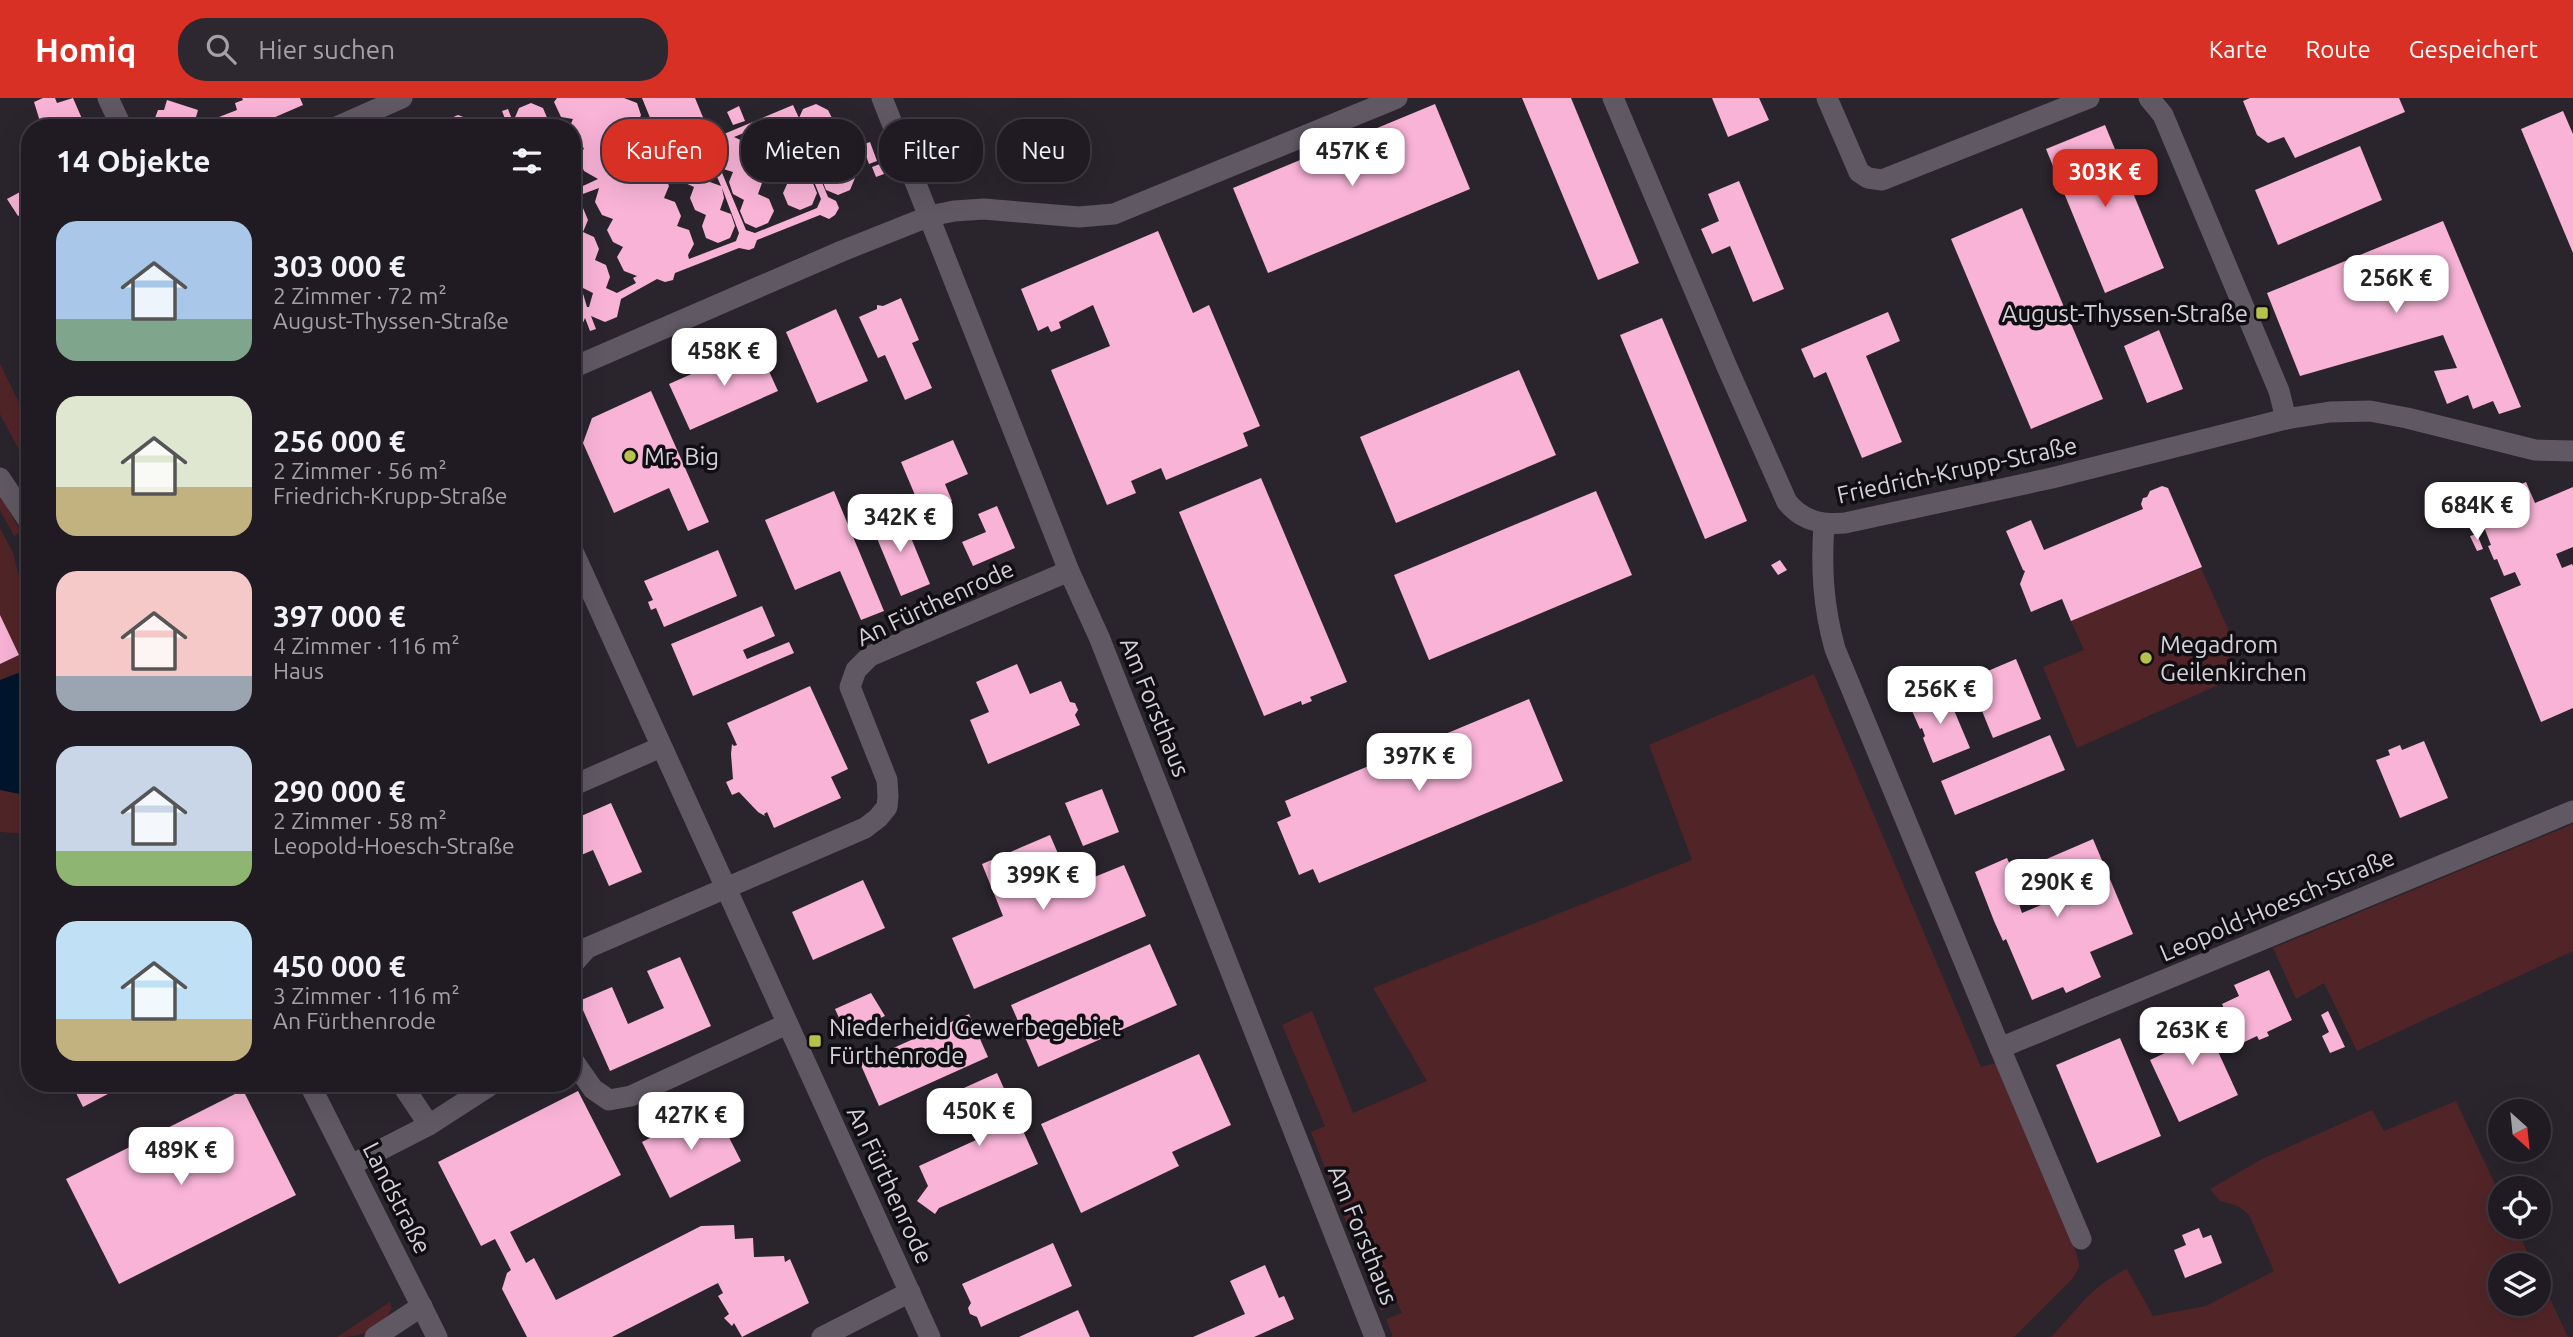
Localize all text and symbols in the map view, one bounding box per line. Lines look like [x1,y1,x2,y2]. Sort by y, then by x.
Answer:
search box [178,18,668,81]
icon: search [202,30,240,68]
text: Homiq [35,31,136,68]
text: Hier suchen [258,35,395,64]
text: Karte [2209,36,2267,63]
text: Route [2305,36,2371,63]
text: Gespeichert [2409,36,2538,63]
chip: Kaufen [602,119,727,182]
chip: Mieten [741,119,865,182]
chip: Filter [879,119,983,182]
chip: Neu [997,119,1090,182]
pin: 457K € [1295,129,1409,188]
text: 457K € [1316,138,1388,163]
icon: filters [508,142,546,180]
text: 14 Objekte [56,144,211,178]
pin: 303K € [2048,150,2162,209]
text: 303K € [2069,159,2141,184]
icon: home [112,249,196,333]
text: 303 000 € [273,249,406,283]
pin: 256K € [2339,256,2453,315]
text: 256K € [2360,265,2432,290]
text: 2 Zimmer · 72 m² [273,283,447,308]
place label: August-Thyssen-Straße [2002,300,2248,327]
marker: August-Thyssen-Straße [2254,305,2270,321]
text: August-Thyssen-Straße [273,308,509,333]
pin: 458K € [667,328,781,388]
text: 458K € [688,338,760,363]
icon: home [112,424,196,508]
text: 256 000 € [273,424,406,458]
street label: Friedrich-Krupp-Straße [1834,431,2080,509]
place label: Mr. Big [644,443,719,470]
marker: Mr. Big [622,448,638,464]
text: 2 Zimmer · 56 m² [273,458,447,483]
pin: 684K € [2420,482,2534,542]
text: Friedrich-Krupp-Straße [273,483,508,508]
text: 684K € [2441,492,2513,517]
pin: 342K € [843,494,957,554]
text: 342K € [864,504,936,529]
street label: An Fürthenrode [852,555,1018,651]
icon: home [112,599,196,683]
text: 397 000 € [273,599,406,633]
place label: Megadrom Geilenkirchen [2160,631,2307,686]
text: 4 Zimmer · 116 m² [273,633,460,658]
street label: Am Forsthaus [1115,634,1195,780]
marker: Megadrom Geilenkirchen [2138,650,2154,666]
text: Haus [273,658,324,683]
pin: 256K € [1883,666,1997,726]
text: 256K € [1904,676,1976,701]
pin: 397K € [1362,734,1476,793]
text: 397K € [1383,743,1455,768]
icon: home [112,774,196,858]
text: 290 000 € [273,774,406,808]
text: 2 Zimmer · 58 m² [273,808,447,833]
text: Leopold-Hoesch-Straße [273,833,515,858]
street label: Leopold-Hoesch-Straße [2156,843,2398,967]
pin: 399K € [986,852,1100,912]
pin: 290K € [2000,860,2114,919]
text: 399K € [1007,862,1079,887]
text: 290K € [2021,869,2093,894]
icon: home [112,949,196,1033]
text: 450 000 € [273,949,406,983]
text: 3 Zimmer · 116 m² [273,983,460,1008]
pin: 263K € [2135,1007,2249,1067]
text: An Fürthenrode [273,1008,436,1033]
place label: Niederheid Gewerbegebiet Fürthenrode [829,1014,1121,1069]
text: 263K € [2156,1017,2228,1042]
marker: Niederheid Gewerbegebiet Fürthenrode [807,1033,823,1049]
pin: 450K € [922,1088,1036,1148]
pin: 427K € [634,1093,748,1152]
text: 450K € [943,1098,1015,1123]
north arrow [2488,1099,2552,1162]
map controls [2488,1099,2551,1316]
text: 427K € [655,1102,727,1127]
street label: An Fürthenrode [842,1102,938,1268]
pin: 489K € [124,1128,238,1187]
text: 489K € [145,1137,217,1162]
street label: Landstraße [357,1138,437,1258]
street label: Am Forsthaus [1323,1162,1403,1308]
button: locate [2488,1176,2551,1239]
button: layers [2488,1253,2551,1316]

